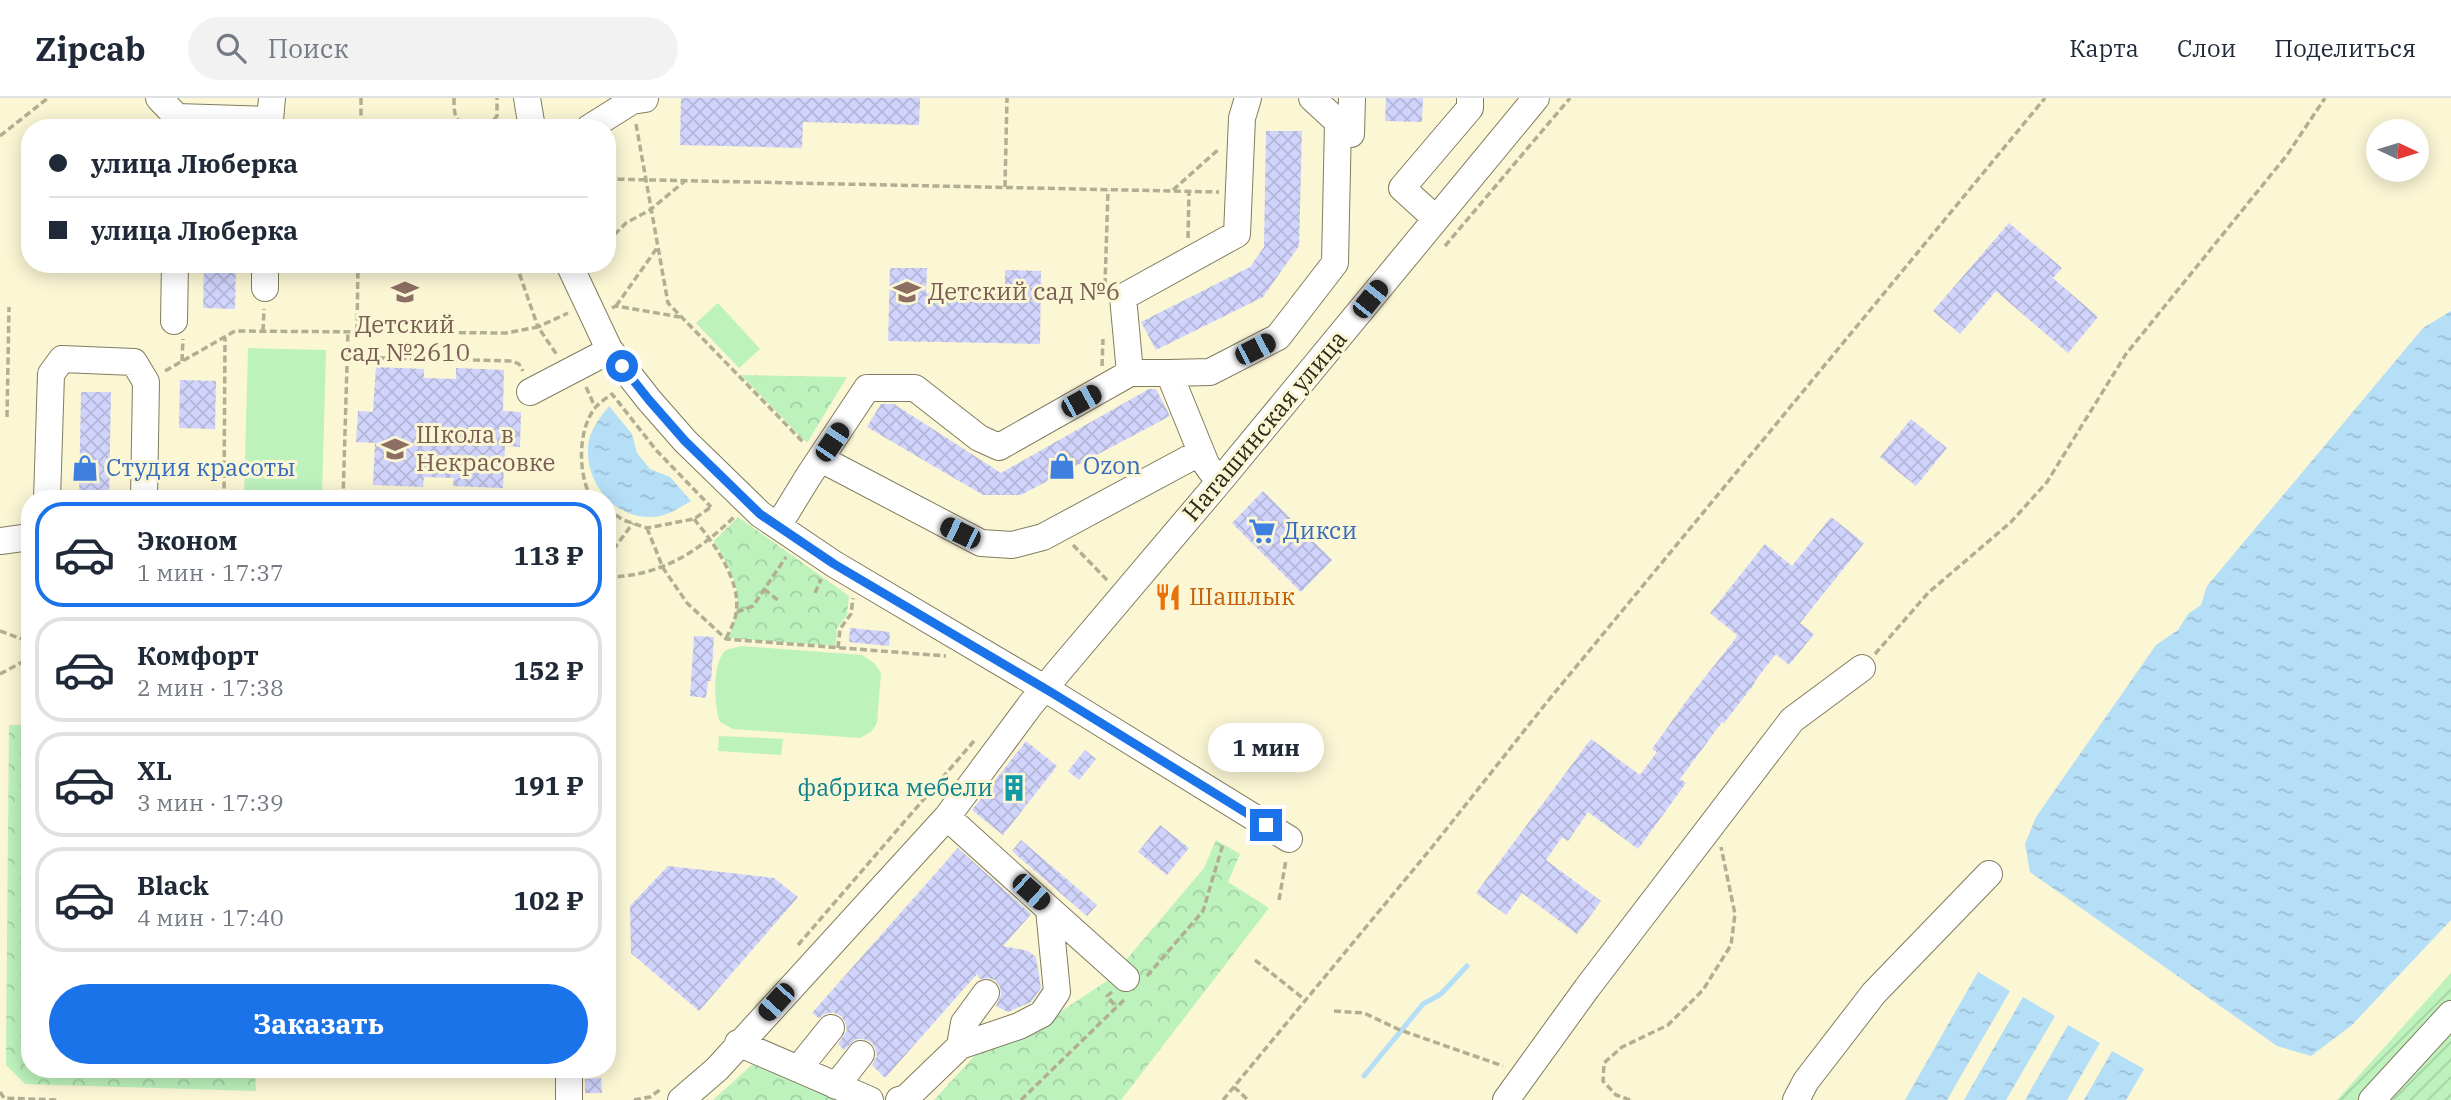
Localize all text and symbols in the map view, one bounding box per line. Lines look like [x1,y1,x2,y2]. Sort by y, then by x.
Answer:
search box [188,17,678,80]
text: Zipcab [35,27,146,70]
icon: search [212,29,250,67]
text: Поиск [268,31,349,65]
text: Карта [2069,32,2139,64]
text: Слои [2177,32,2236,64]
text: Поделиться [2274,32,2416,64]
north arrow [2366,119,2429,182]
map controls [2366,119,2429,182]
text: улица Люберка [91,146,298,180]
text: улица Люберка [91,213,298,247]
place label: Детский сад №6 [928,275,1120,307]
car [1349,276,1392,322]
school or university icon: Детский сад №2610 [390,277,420,307]
school or university icon: Детский сад №6 [892,277,922,307]
place label: Детский сад №2610 [340,308,470,368]
street label: Наташинская улица [1175,323,1354,528]
car [1232,330,1279,368]
route start [606,350,638,382]
car [1058,382,1105,420]
place label: Школа в Некрасовке [416,418,555,478]
car [812,419,853,465]
school or university icon: Школа в Некрасовке [380,434,410,464]
place label: Ozon [1083,449,1141,481]
place label: Студия красоты [106,451,296,483]
shop icon: Ozon [1047,451,1077,481]
shop icon: Студия красоты [70,453,100,483]
car [937,514,984,552]
place label: Дикси [1283,514,1357,546]
supermarket icon: Дикси [1247,516,1277,546]
icon: car [53,523,116,586]
text: Эконом [137,523,238,557]
text: 113 ₽ [513,538,584,572]
text: 1 мин · 17:37 [137,557,284,587]
place label: Шашлык [1189,580,1295,612]
restaurant icon: Шашлык [1153,582,1183,612]
icon: car [53,638,116,701]
text: Комфорт [137,638,259,672]
text: 152 ₽ [513,653,584,687]
text: 2 мин · 17:38 [137,672,284,702]
callout: 1 мин [1208,724,1324,772]
text: 1 мин [1232,732,1300,762]
icon: car [53,753,116,816]
text: XL [137,753,172,787]
text: 191 ₽ [513,768,584,802]
place label: фабрика мебели [797,771,993,803]
building icon: фабрика мебели [999,773,1029,803]
text: 3 мин · 17:39 [137,787,284,817]
route end [1250,809,1282,841]
icon: car [53,868,116,931]
text: Black [137,868,209,902]
car [1009,870,1054,914]
text: 102 ₽ [513,883,584,917]
text: 4 мин · 17:40 [137,902,284,932]
car [755,979,798,1025]
button: Заказать [49,984,588,1064]

